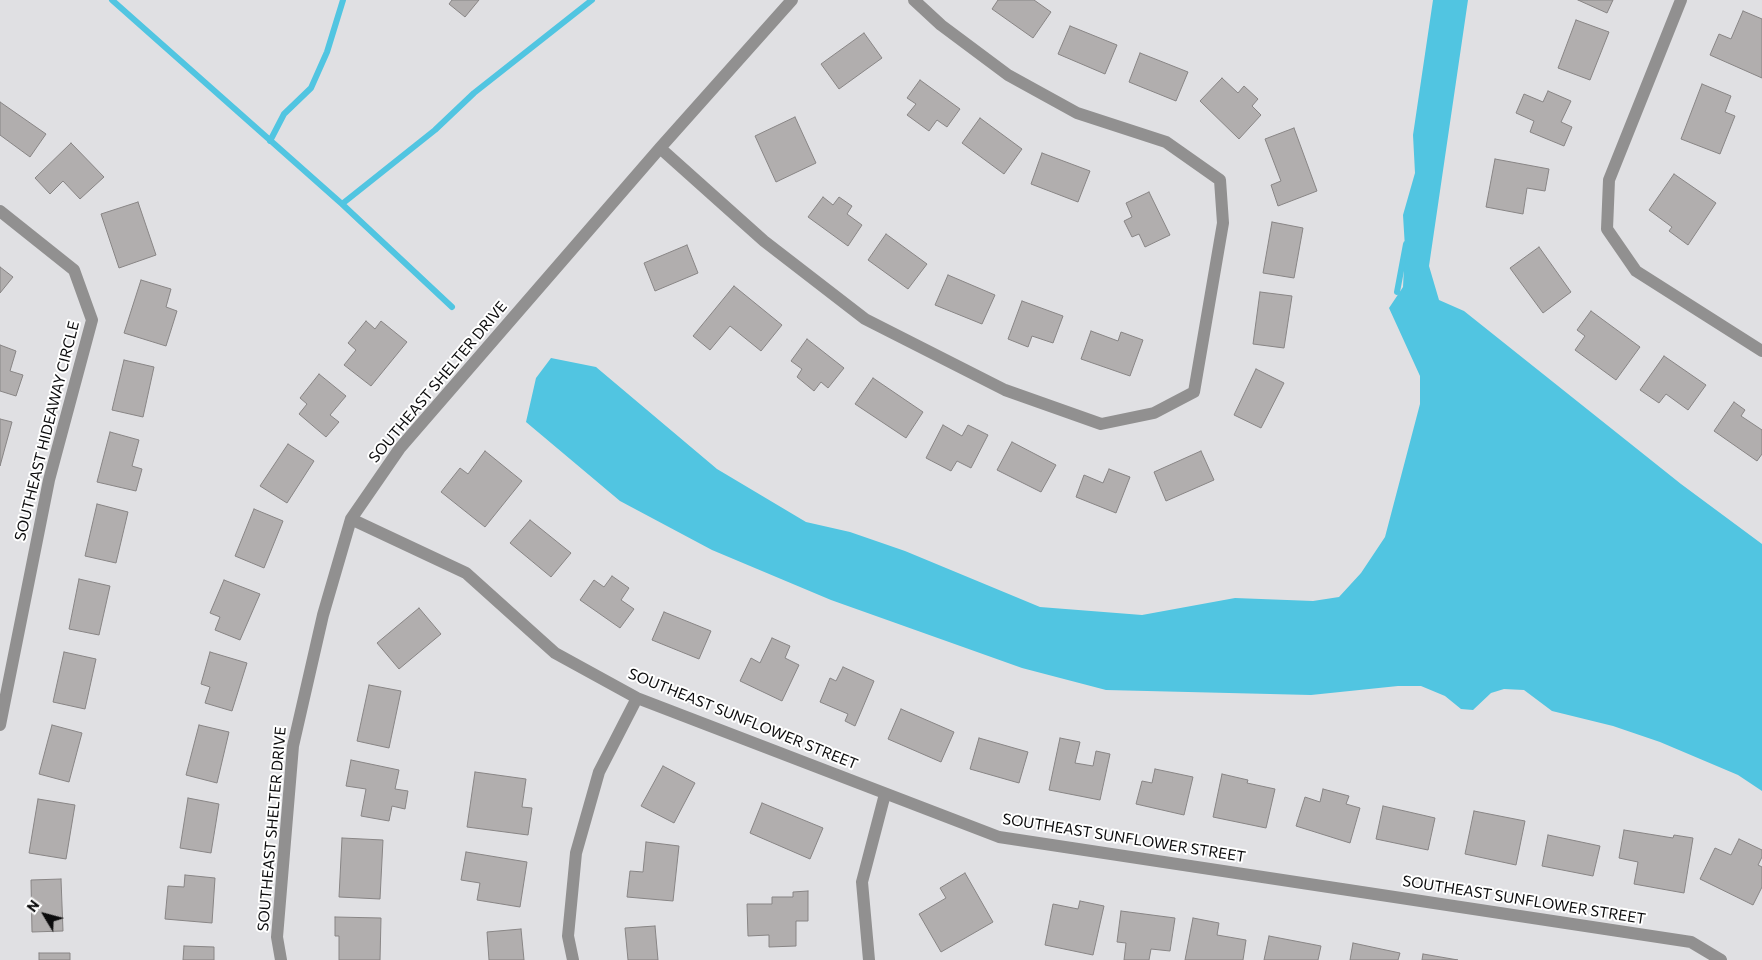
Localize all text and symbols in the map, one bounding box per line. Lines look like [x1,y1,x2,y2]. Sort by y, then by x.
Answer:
street label: SOUTHEAST SHELTER DRIVE [365,298,511,466]
street label: SOUTHEAST HIDEAWAY CIRCLE [11,319,83,543]
street label: SOUTHEAST SUNFLOWER STREET [626,665,860,773]
street label: SOUTHEAST SHELTER DRIVE [254,726,290,932]
street label: SOUTHEAST SUNFLOWER STREET [1001,810,1247,866]
street label: SOUTHEAST SUNFLOWER STREET [1401,872,1647,928]
north arrow [20,890,70,940]
text: N [23,896,43,915]

